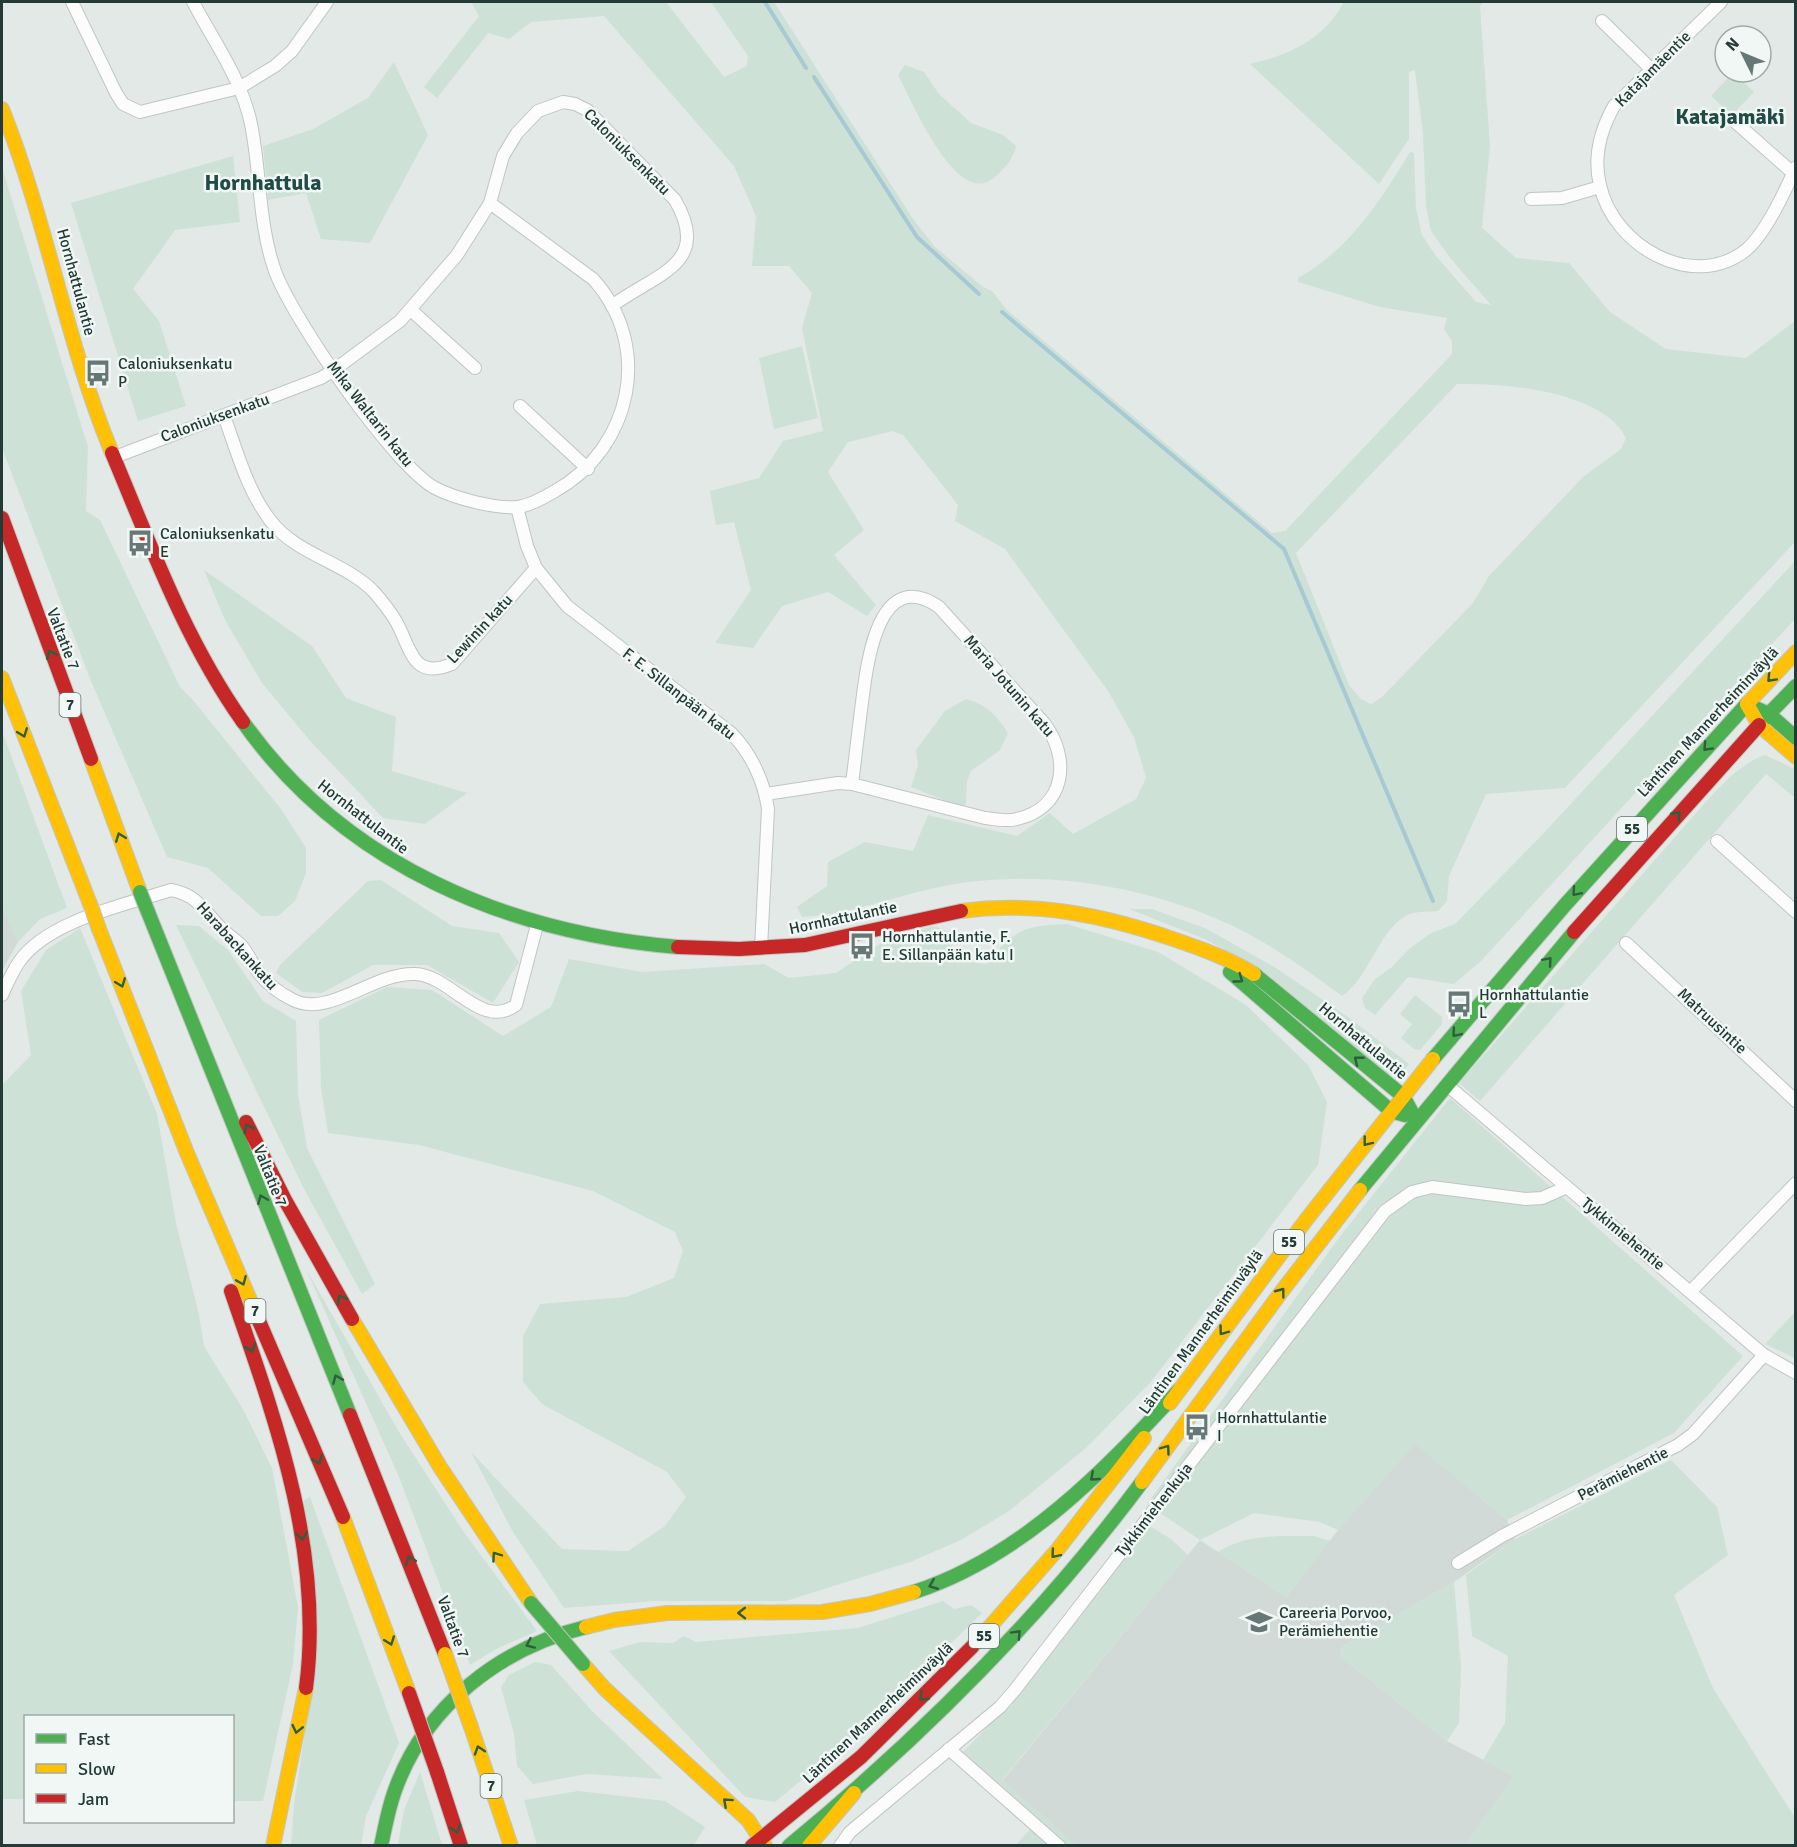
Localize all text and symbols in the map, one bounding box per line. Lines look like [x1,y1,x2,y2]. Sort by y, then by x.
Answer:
north arrow [1713,24,1773,84]
street label: Katajamäentie [1611,27,1695,111]
text: N [1722,34,1744,55]
district label: Katajamäki [1675,103,1785,130]
street label: Caloniuksenkatu [579,104,675,200]
district label: Hornhattula [204,169,322,196]
street label: Hornhattulantie [52,226,100,338]
place label: Caloniuksenkatu P [118,354,232,392]
street label: Mika Waltarin katu [322,357,418,471]
bus stop icon: Caloniuksenkatu P [83,358,113,388]
street label: Caloniuksenkatu [158,389,272,447]
place label: Caloniuksenkatu E [160,524,274,562]
bus stop icon: Caloniuksenkatu E [125,528,155,558]
street label: Lewinin katu [443,590,517,668]
street label: Valtatie 7 [42,605,84,673]
street label: Maria Jotunin katu [959,631,1059,741]
street label: Läntinen Mannerheiminväylä [1633,643,1783,801]
street label: F. E. Sillanpään katu [619,644,739,744]
one-way arrow [46,650,58,661]
one-way arrow [1767,672,1778,682]
road number: 7 [60,693,80,717]
one-way arrow [16,727,28,738]
one-way arrow [1703,741,1714,751]
street label: Hornhattulantie [314,775,412,859]
one-way arrow [1670,811,1681,821]
road number: 55 [1617,817,1647,841]
one-way arrow [114,832,127,843]
one-way arrow [1573,885,1584,896]
street label: Hornhattulantie [787,897,899,939]
street label: Harabackankatu [192,898,282,994]
place label: Hornhattulantie, F. E. Sillanpään katu I [882,927,1014,965]
bus stop icon: Hornhattulantie, F. E. Sillanpään katu I [847,931,877,961]
one-way arrow [1541,957,1552,968]
one-way arrow [1233,972,1244,983]
one-way arrow [114,977,126,988]
street label: Matruusintie [1673,984,1751,1058]
place label: Hornhattulantie L [1479,985,1589,1023]
bus stop icon: Hornhattulantie L [1444,989,1474,1019]
street label: Hornhattulantie [1314,998,1412,1084]
one-way arrow [1452,1026,1463,1037]
one-way arrow [1353,1056,1364,1067]
one-way arrow [244,1123,256,1134]
one-way arrow [1363,1135,1374,1146]
street label: Valtatie 7 [249,1142,291,1210]
street label: Tykkimiehentie [1577,1193,1669,1275]
one-way arrow [257,1194,269,1205]
road number: 55 [1274,1230,1304,1254]
street label: Läntinen Mannerheiminväylä [1135,1246,1267,1418]
one-way arrow [235,1274,247,1285]
one-way arrow [1274,1288,1285,1299]
one-way arrow [337,1295,348,1305]
road number: 7 [244,1299,266,1323]
one-way arrow [1219,1324,1230,1335]
one-way arrow [243,1342,256,1353]
one-way arrow [332,1374,344,1385]
place label: Hornhattulantie I [1217,1408,1327,1446]
bus stop icon: Hornhattulantie I [1182,1412,1212,1442]
street label: Perämiehentie [1574,1443,1672,1505]
one-way arrow [1158,1444,1169,1455]
one-way arrow [311,1454,323,1465]
street label: Tykkimiehenkuja [1111,1459,1197,1561]
one-way arrow [1090,1470,1101,1481]
one-way arrow [295,1531,307,1540]
one-way arrow [1051,1547,1062,1558]
one-way arrow [492,1551,503,1562]
one-way arrow [405,1555,417,1566]
one-way arrow [929,1578,940,1590]
street label: Valtatie 7 [433,1593,473,1661]
place label: Careeria Porvoo, Perämiehentie [1279,1603,1392,1641]
one-way arrow [737,1607,746,1619]
school or university icon: Careeria Porvoo, Perämiehentie [1244,1607,1274,1637]
road number: 55 [969,1624,999,1648]
one-way arrow [1010,1630,1021,1641]
one-way arrow [382,1636,395,1646]
one-way arrow [526,1637,537,1649]
street label: Läntinen Mannerheiminväylä [799,1638,957,1788]
one-way arrow [919,1690,930,1701]
legend [24,1715,234,1823]
one-way arrow [291,1724,304,1734]
text: Fast [78,1728,110,1750]
one-way arrow [474,1745,486,1756]
text: Slow [78,1758,115,1780]
road number: 7 [480,1774,502,1798]
text: Jam [78,1788,109,1810]
one-way arrow [723,1798,734,1809]
one-way arrow [448,1823,461,1834]

